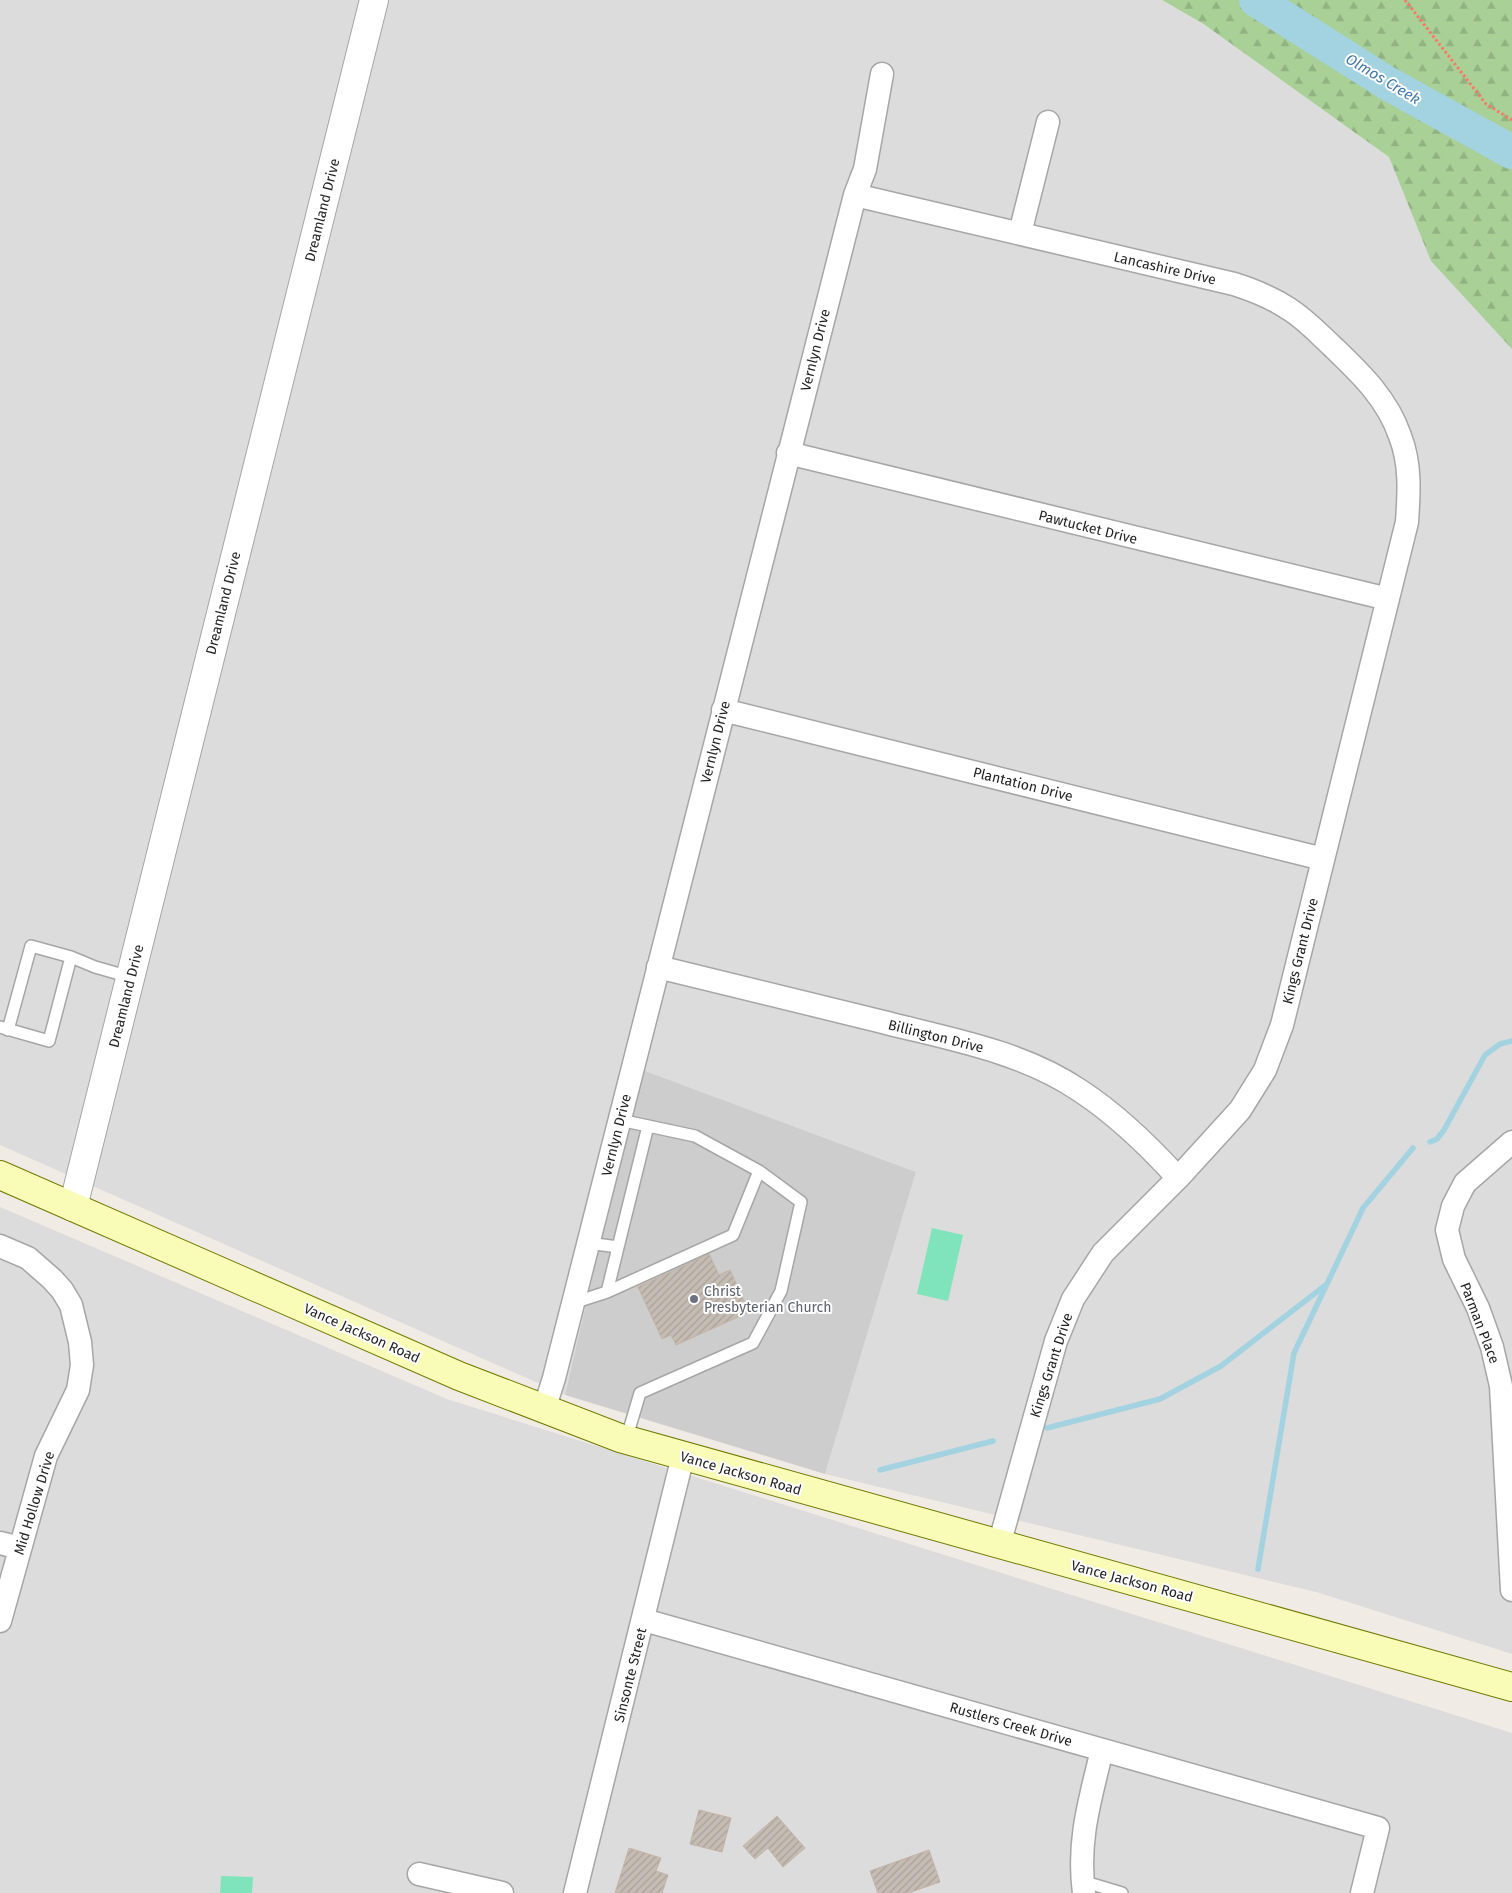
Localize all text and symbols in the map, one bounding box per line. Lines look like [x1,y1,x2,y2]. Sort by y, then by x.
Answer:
water label: Olmos Creek [1342,50,1424,108]
street label: Dreamland Drive [301,157,344,264]
street label: Lancashire Drive [1112,248,1218,289]
street label: Vernlyn Drive [797,307,834,393]
street label: Pawtucket Drive [1037,507,1139,548]
street label: Dreamland Drive [202,550,245,657]
street label: Vernlyn Drive [697,699,734,785]
street label: Plantation Drive [971,764,1075,805]
street label: Kings Grant Drive [1279,896,1322,1006]
street label: Dreamland Drive [105,943,148,1050]
street label: Billington Drive [886,1016,985,1057]
street label: Vernlyn Drive [598,1092,635,1178]
street label: Parman Place [1456,1280,1503,1366]
place label: Christ Presbyterian Church [704,1283,831,1316]
marker: Christ Presbyterian Church [688,1293,700,1305]
street label: Vance Jackson Road [301,1300,423,1367]
street label: Kings Grant Drive [1027,1311,1076,1420]
street label: Vance Jackson Road [678,1448,803,1499]
street label: Mid Hollow Drive [11,1449,58,1557]
street label: Vance Jackson Road [1069,1557,1195,1606]
street label: Sinsonte Street [611,1625,651,1724]
street label: Rustlers Creek Drive [948,1699,1074,1750]

